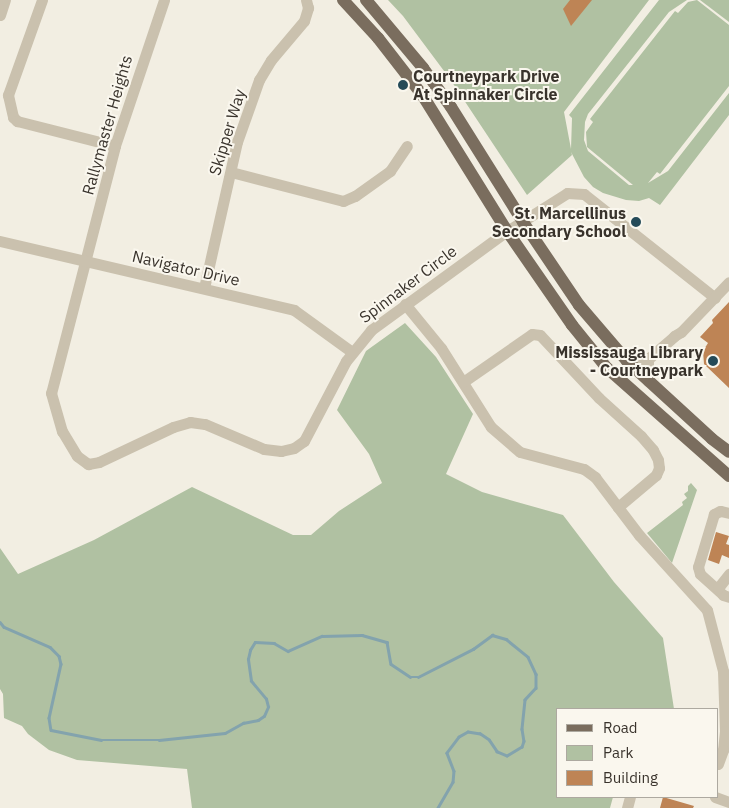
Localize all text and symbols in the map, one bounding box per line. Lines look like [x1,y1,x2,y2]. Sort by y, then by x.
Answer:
street label: Rallymaster Heights [78,53,136,197]
place label: Courtneypark Drive At Spinnaker Circle [413,66,560,104]
marker: Courtneypark Drive At Spinnaker Circle [397,79,409,91]
street label: Skipper Way [205,87,249,177]
place label: St. Marcellinus Secondary School [492,203,626,241]
marker: St. Marcellinus Secondary School [630,216,642,228]
street label: Spinnaker Circle [356,241,460,327]
street label: Navigator Drive [130,246,242,290]
place label: Mississauga Library - Courtneypark [555,342,703,380]
marker: Mississauga Library - Courtneypark [707,355,719,367]
legend [556,708,719,798]
text: Road [603,718,638,737]
text: Park [603,743,633,762]
text: Building [603,768,658,787]

